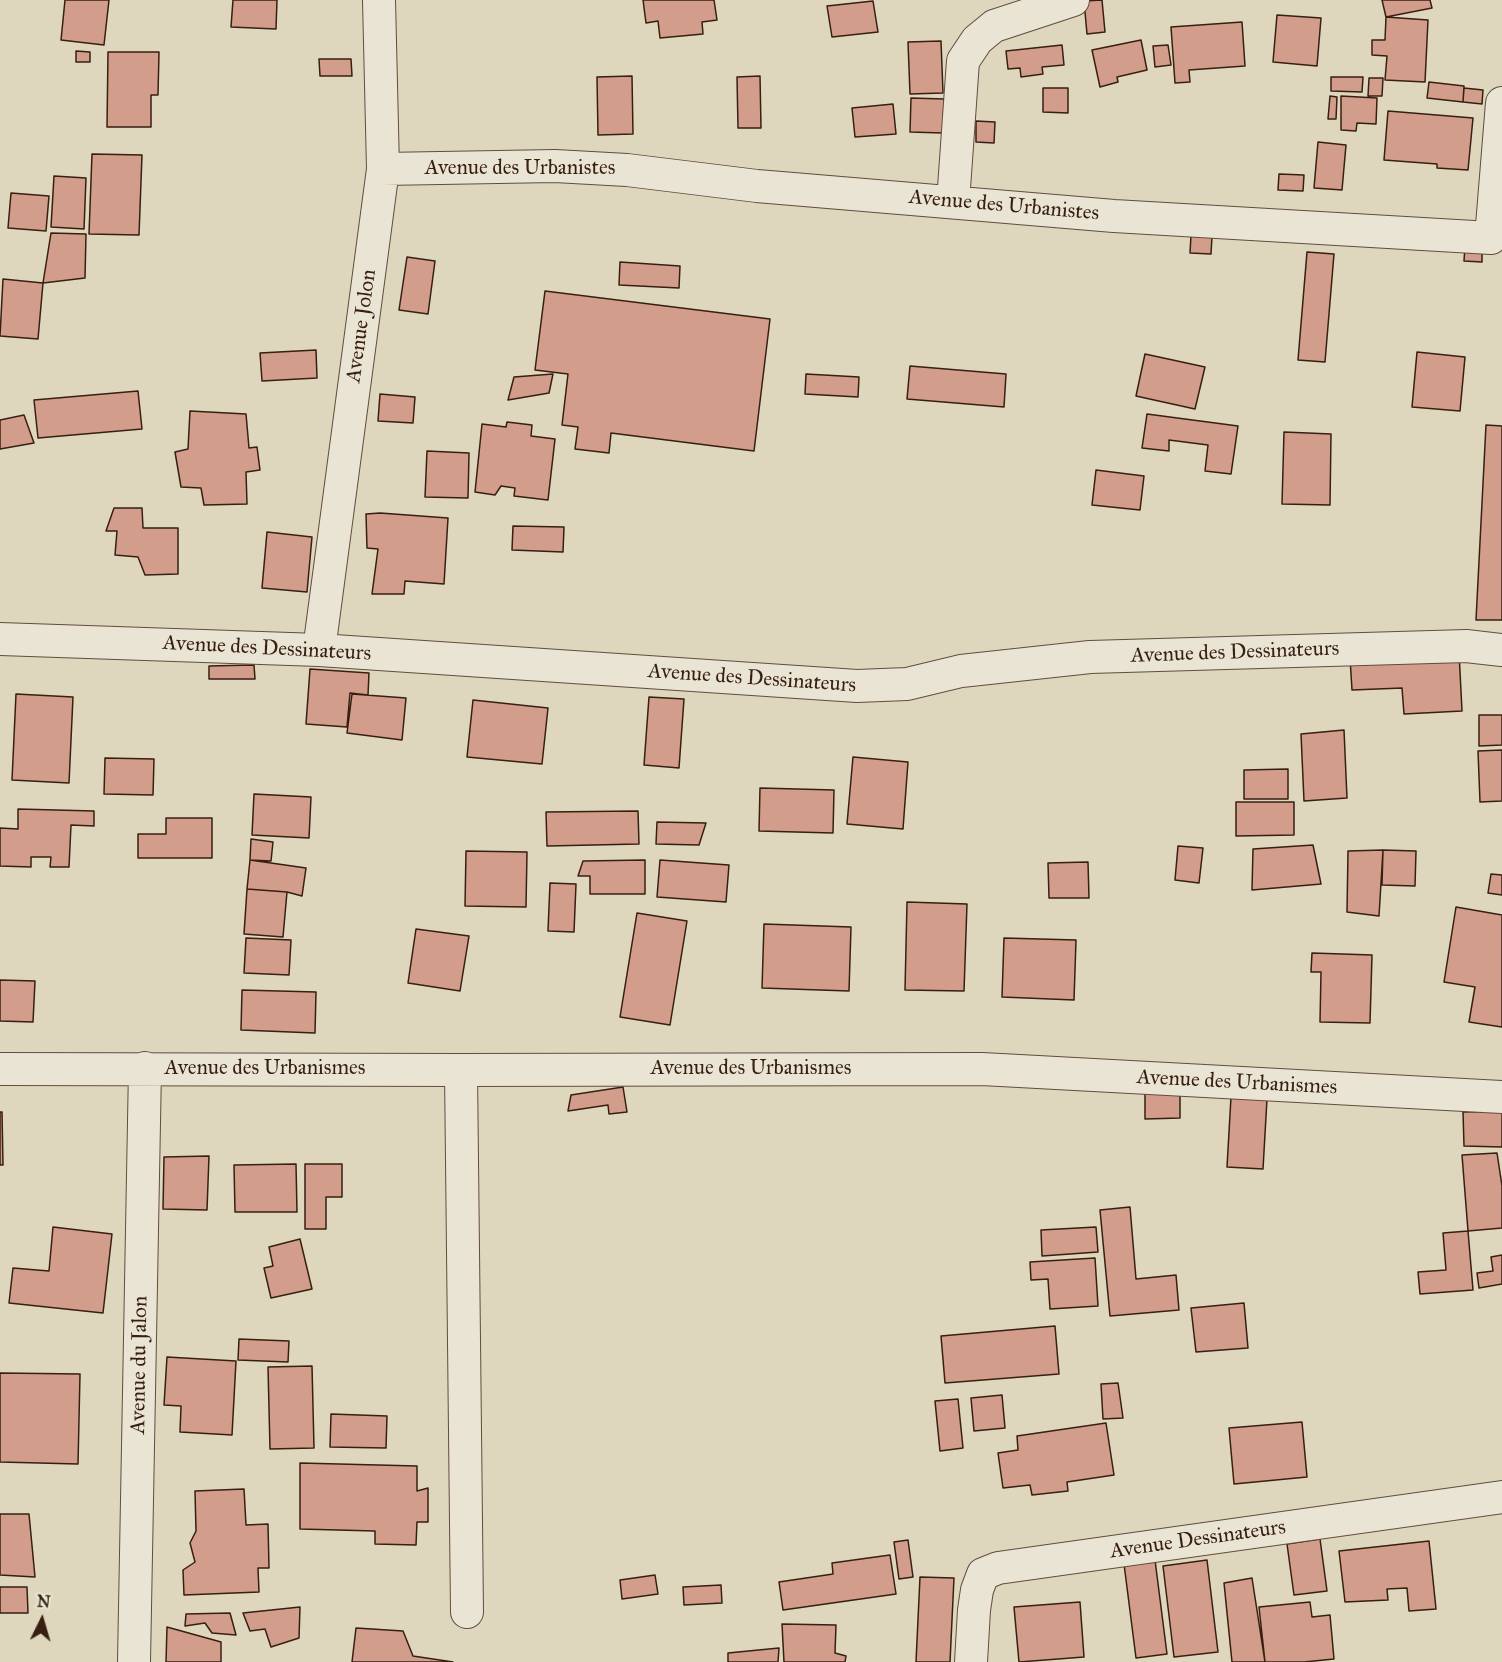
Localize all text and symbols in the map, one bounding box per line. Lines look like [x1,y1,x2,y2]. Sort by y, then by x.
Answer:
street label: Avenue des Urbanistes [425,156,615,182]
street label: Avenue des Urbanistes [908,185,1100,227]
street label: Avenue Jolon [342,268,382,384]
street label: Avenue des Dessinateurs [162,631,372,667]
street label: Avenue des Dessinateurs [1130,637,1340,669]
street label: Avenue des Dessinateurs [647,659,857,699]
street label: Avenue des Urbanismes [165,1056,365,1082]
street label: Avenue des Urbanismes [651,1056,851,1082]
street label: Avenue des Urbanismes [1136,1065,1338,1101]
street label: Avenue du Jalon [126,1296,154,1434]
street label: Avenue Dessinateurs [1109,1515,1287,1565]
north arrow [12,1590,72,1650]
text: N [36,1592,51,1612]

